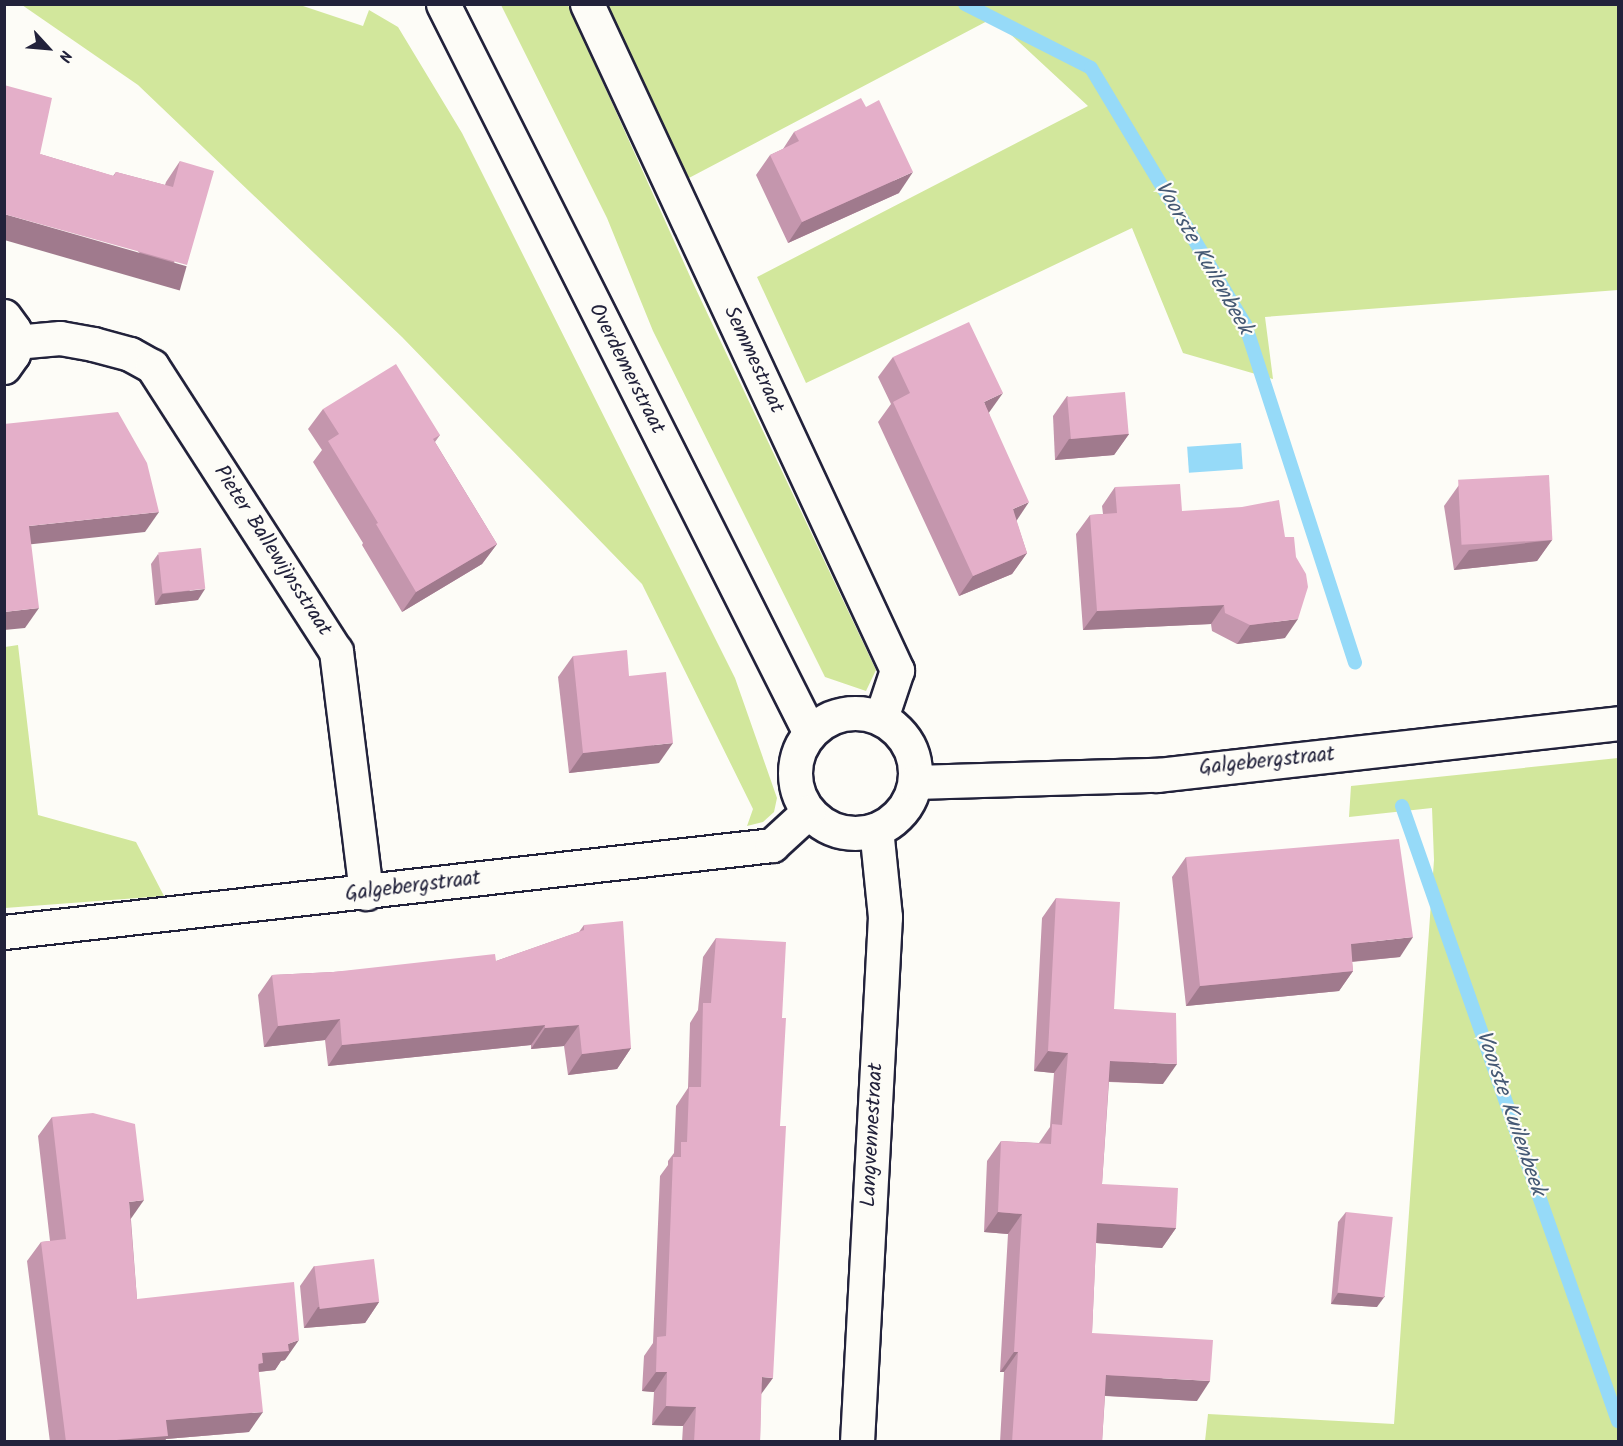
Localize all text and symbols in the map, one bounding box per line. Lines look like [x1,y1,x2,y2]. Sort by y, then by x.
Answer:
north arrow [18,18,78,78]
text: N [51,46,78,66]
water label: Voorste Kuilenbeek [1148,176,1258,340]
street label: Overdemerstraat [582,300,670,438]
street label: Semmestraat [717,302,789,418]
street label: Pieter Ballewijnsstraat [207,461,337,641]
street label: Galgebergstraat [1198,742,1336,782]
street label: Galgebergstraat [344,866,482,908]
water label: Voorste Kuilenbeek [1469,1027,1551,1199]
street label: Langvennestraat [857,1062,889,1208]

